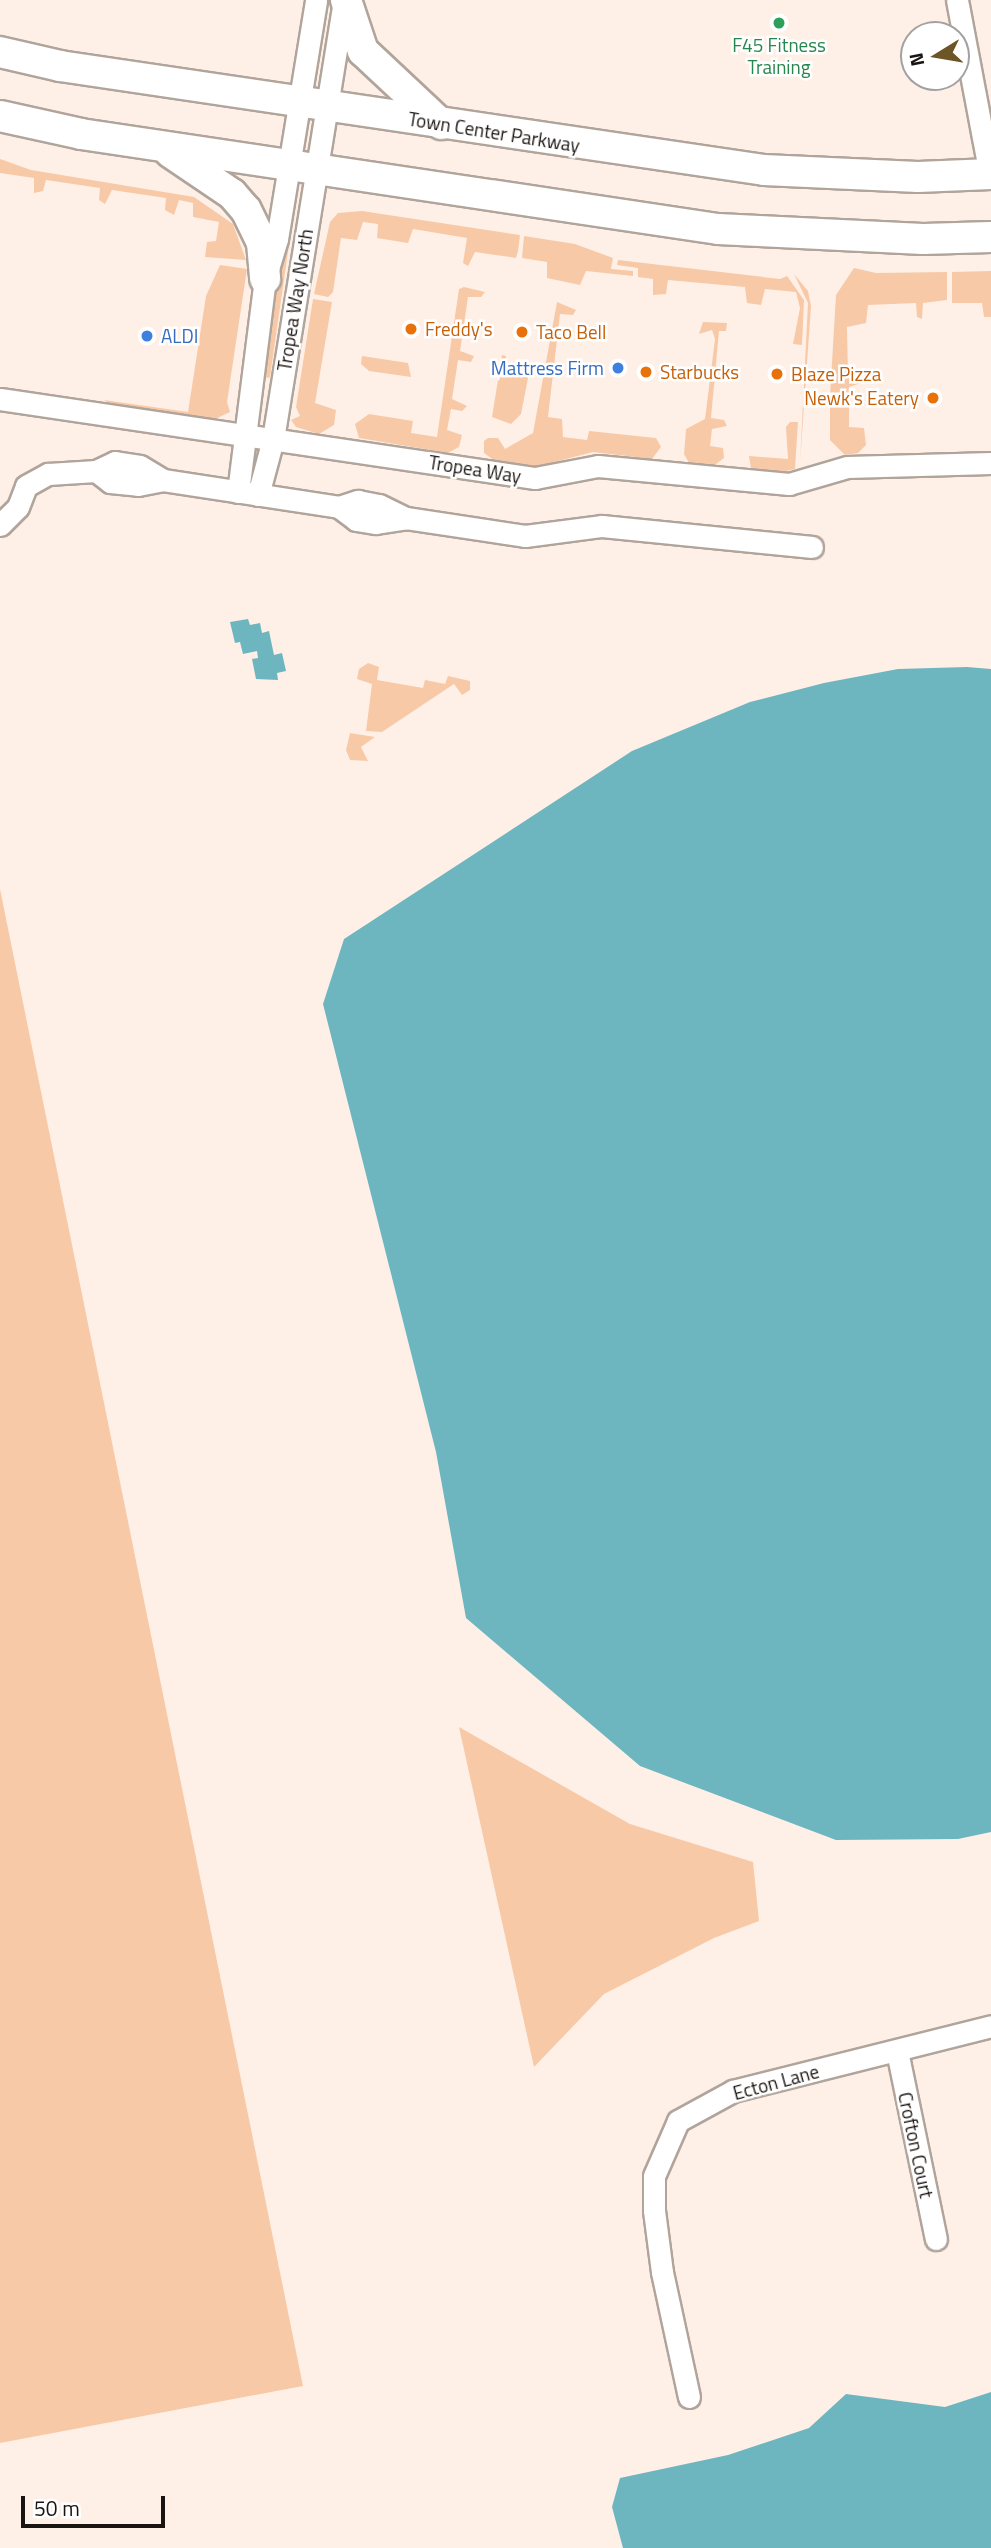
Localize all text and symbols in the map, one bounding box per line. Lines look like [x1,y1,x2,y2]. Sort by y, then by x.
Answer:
marker: F45 Fitness Training [771,15,787,31]
north arrow [900,21,970,91]
place label: F45 Fitness Training [732,34,826,78]
text: N [900,50,931,69]
street label: Town Center Parkway [407,107,581,157]
street label: Tropea Way North [273,227,317,373]
place label: Freddy's [425,318,493,340]
marker: Freddy's [403,321,419,337]
place label: Taco Bell [536,321,606,343]
marker: Taco Bell [514,324,530,340]
place label: ALDI [161,325,198,347]
marker: ALDI [139,328,155,344]
place label: Mattress Firm [491,357,604,379]
marker: Mattress Firm [610,360,626,376]
place label: Starbucks [660,361,739,383]
place label: Blaze Pizza [791,363,881,385]
marker: Starbucks [638,364,654,380]
marker: Blaze Pizza [769,366,785,382]
place label: Newk's Eatery [804,387,919,409]
marker: Newk's Eatery [925,390,941,406]
street label: Tropea Way [427,450,523,488]
street label: Ecton Lane [730,2060,822,2104]
street label: Crofton Court [894,2090,938,2200]
scale bar [24,2482,168,2526]
text: 50 m [34,2492,80,2524]

